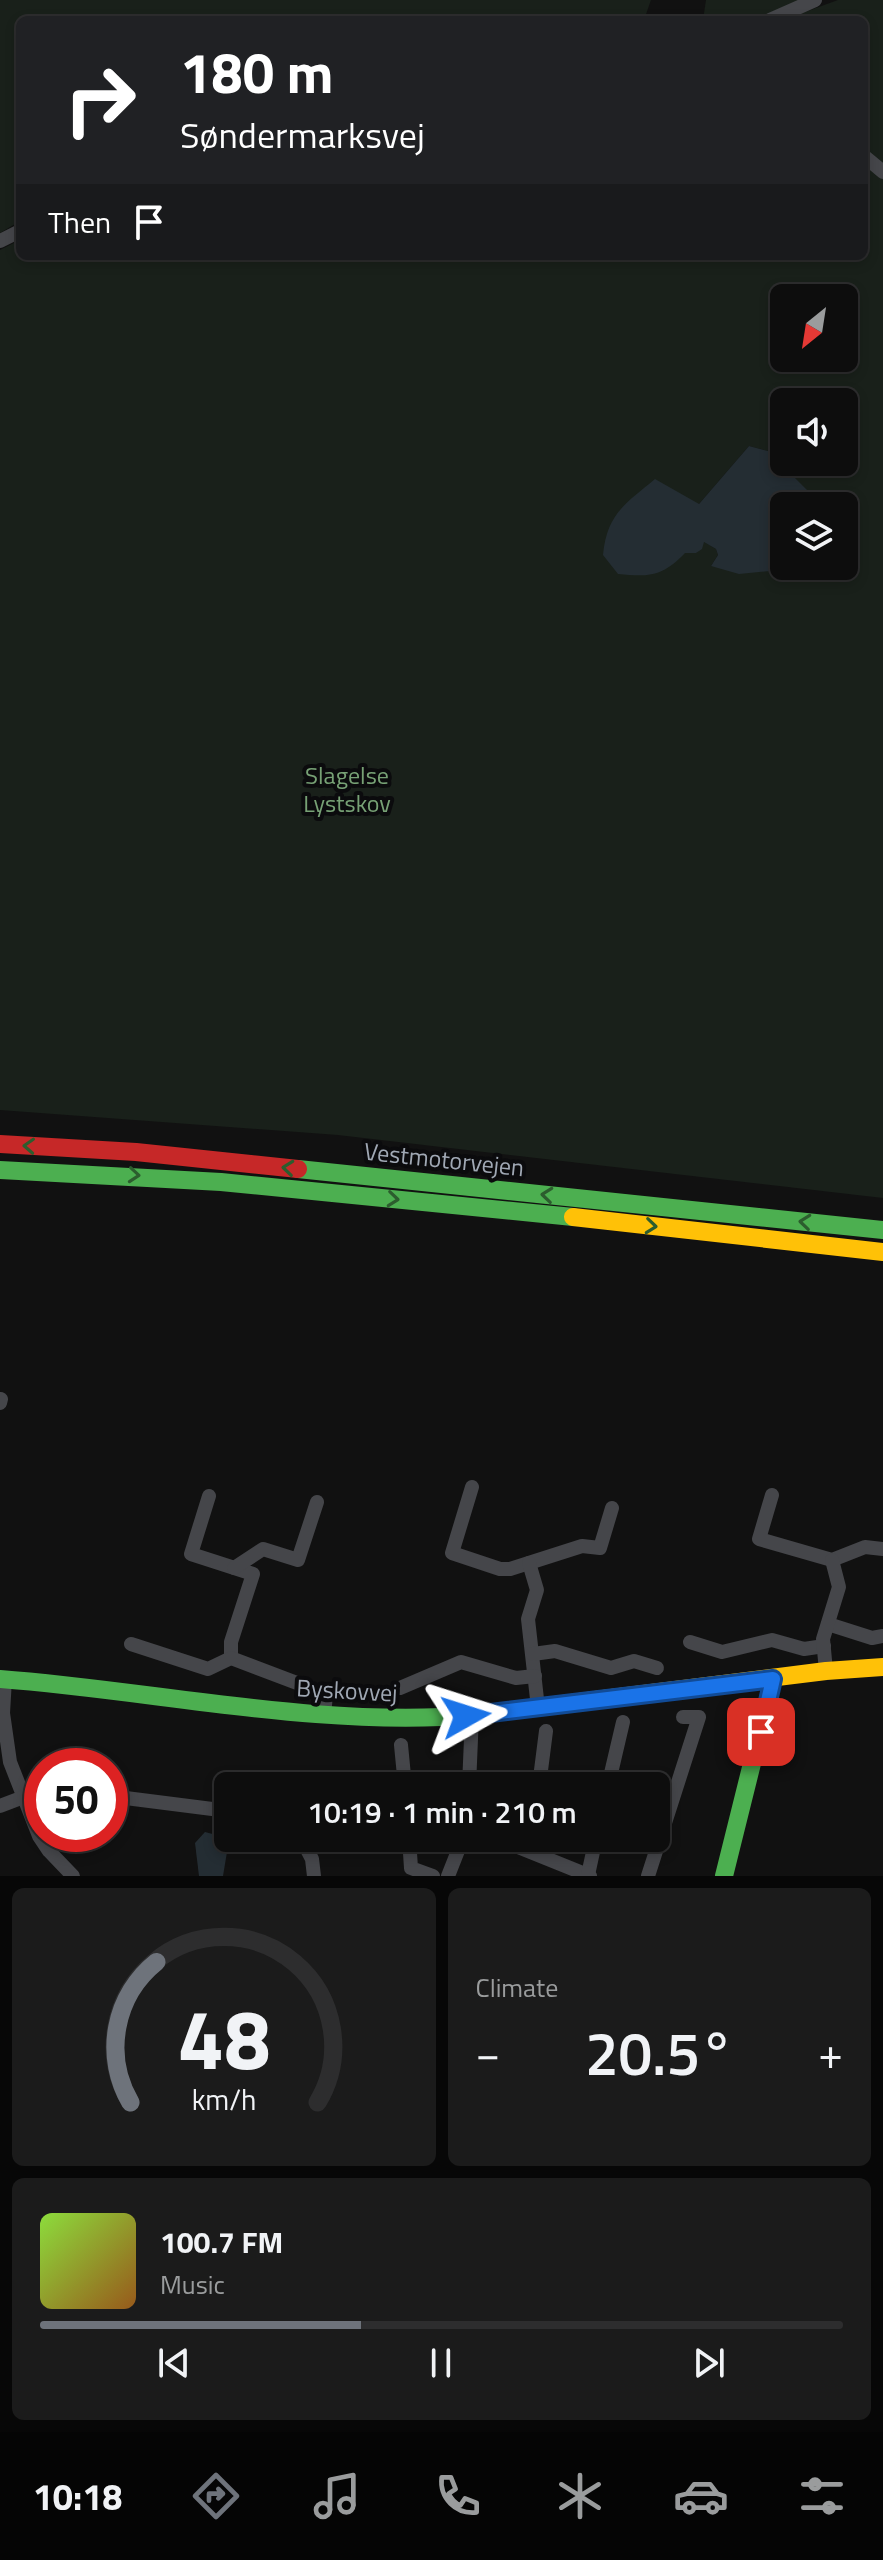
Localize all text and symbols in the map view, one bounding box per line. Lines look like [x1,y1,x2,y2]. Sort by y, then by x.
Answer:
text: 180 m [180,30,333,115]
icon: right [48,48,152,152]
text: Søndermarksvej [180,107,425,162]
text: Then [48,199,111,245]
icon: arrive [127,200,171,244]
north arrow [770,284,858,372]
map controls [770,284,858,580]
button: sound [770,388,858,476]
button: layers [770,492,858,580]
park label: Slagelse Lystskov [303,757,391,821]
street label: Vestmotorvejen [362,1133,526,1185]
one-way arrow [22,1138,35,1155]
one-way arrow [281,1159,294,1176]
one-way arrow [128,1166,141,1183]
one-way arrow [540,1186,553,1203]
one-way arrow [387,1190,400,1207]
one-way arrow [799,1214,812,1231]
one-way arrow [645,1218,658,1235]
street label: Byskovvej [296,1669,399,1711]
position arrow [424,1674,508,1758]
pin [727,1698,795,1766]
icon: arrive [739,1710,783,1754]
speed limit sign: 50 [24,1748,128,1852]
text: 10:19 · 1 min · 210 m [307,1789,577,1835]
text: Climate [476,1968,558,2007]
text: 48 [177,1975,270,2101]
text: 20.5° [585,2007,734,2098]
text: − [476,2019,500,2086]
text: + [818,2019,843,2086]
text: km/h [191,2078,256,2121]
text: 100.7 FM [160,2219,283,2265]
text: Music [160,2265,225,2304]
icon: previous [152,2341,196,2385]
icon: pause [419,2341,463,2385]
icon: next [687,2341,731,2385]
icon: directions [188,2468,244,2524]
icon: music [309,2468,365,2524]
icon: phone [430,2468,486,2524]
icon: climate [552,2468,608,2524]
icon: car [673,2468,729,2524]
icon: filters [794,2468,850,2524]
text: 10:18 [33,2469,123,2524]

